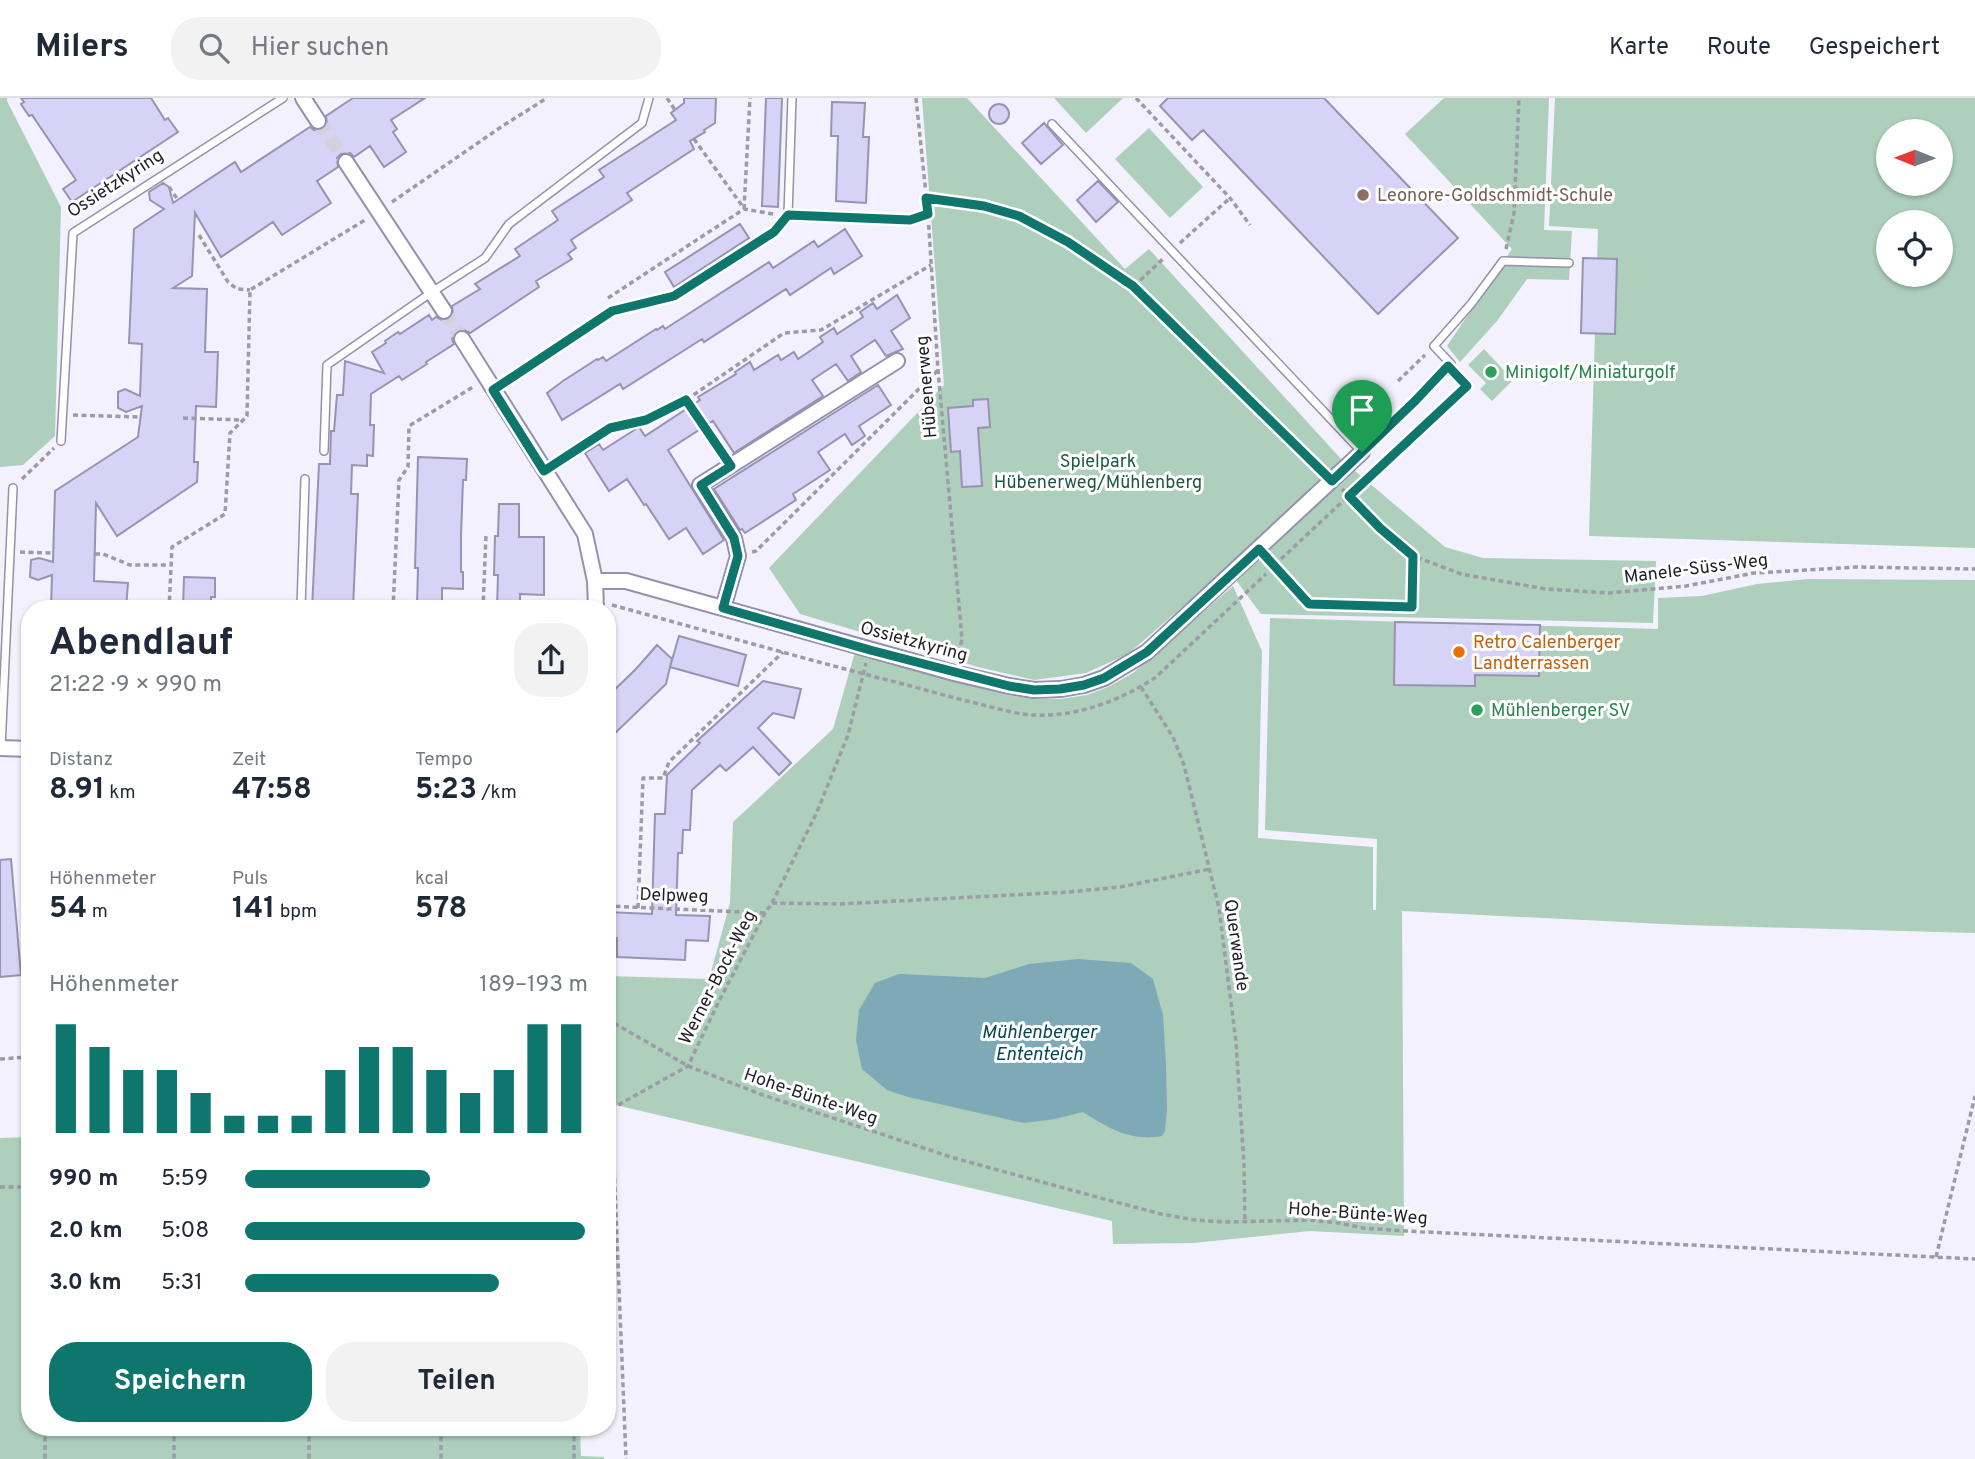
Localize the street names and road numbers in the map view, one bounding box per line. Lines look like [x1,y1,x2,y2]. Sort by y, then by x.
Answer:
street label: Ossietzkyring [63,145,168,224]
street label: Hübenerweg [912,334,943,439]
street label: Manele-Süss-Weg [1623,549,1769,590]
street label: Ossietzkyring [857,617,970,668]
street label: Delpweg [639,884,709,909]
street label: Querwande [1218,898,1253,993]
street label: Werner-Bock-Weg [675,907,762,1049]
street label: Hohe-Bünte-Weg [741,1064,880,1131]
street label: Hohe-Bünte-Weg [1287,1198,1429,1231]

